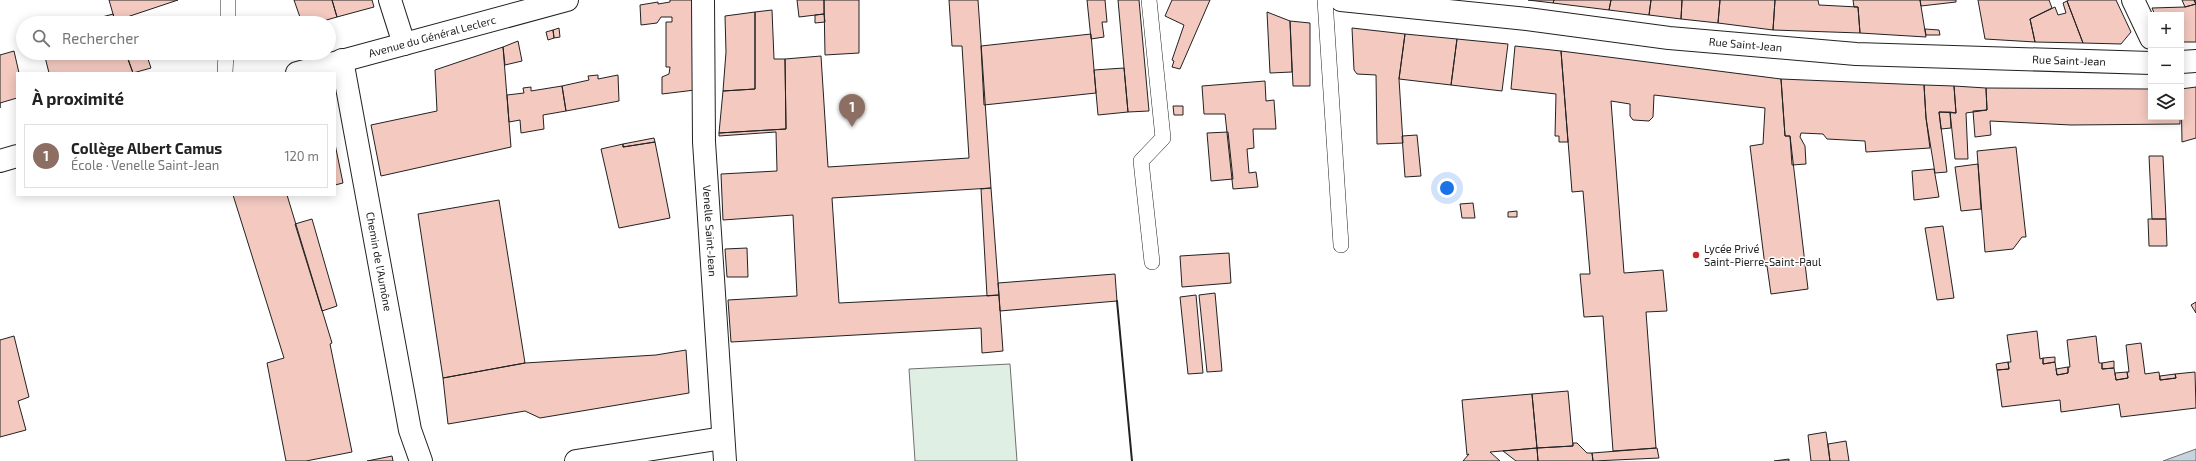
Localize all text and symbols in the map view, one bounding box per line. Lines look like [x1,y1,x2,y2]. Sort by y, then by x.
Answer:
map controls [2148,12,2184,120]
button: + [2148,12,2184,48]
street label: Avenue du Général Leclerc [367,13,497,59]
search box [16,16,336,60]
icon: search [30,27,52,49]
text: Rechercher [62,29,139,47]
street label: Rue Saint-Jean [1708,34,1783,54]
button: − [2148,48,2184,84]
street label: Rue Saint-Jean [2032,52,2106,68]
button: layers [2148,84,2184,120]
text: À proximité [32,88,124,108]
pin: 1 [839,94,865,127]
text: Collège Albert Camus [71,139,222,157]
text: 1 [43,148,49,164]
text: 120 m [284,148,319,164]
text: École · Venelle Saint-Jean [71,157,219,173]
your location [1437,178,1457,198]
street label: Venelle Saint-Jean [701,185,720,277]
street label: Chemin de l'Aumône [364,211,395,312]
place label: Lycée Privé Saint-Pierre-Saint-Paul [1704,242,1822,268]
marker: Lycée Privé Saint-Pierre-Saint-Paul [1691,250,1701,260]

